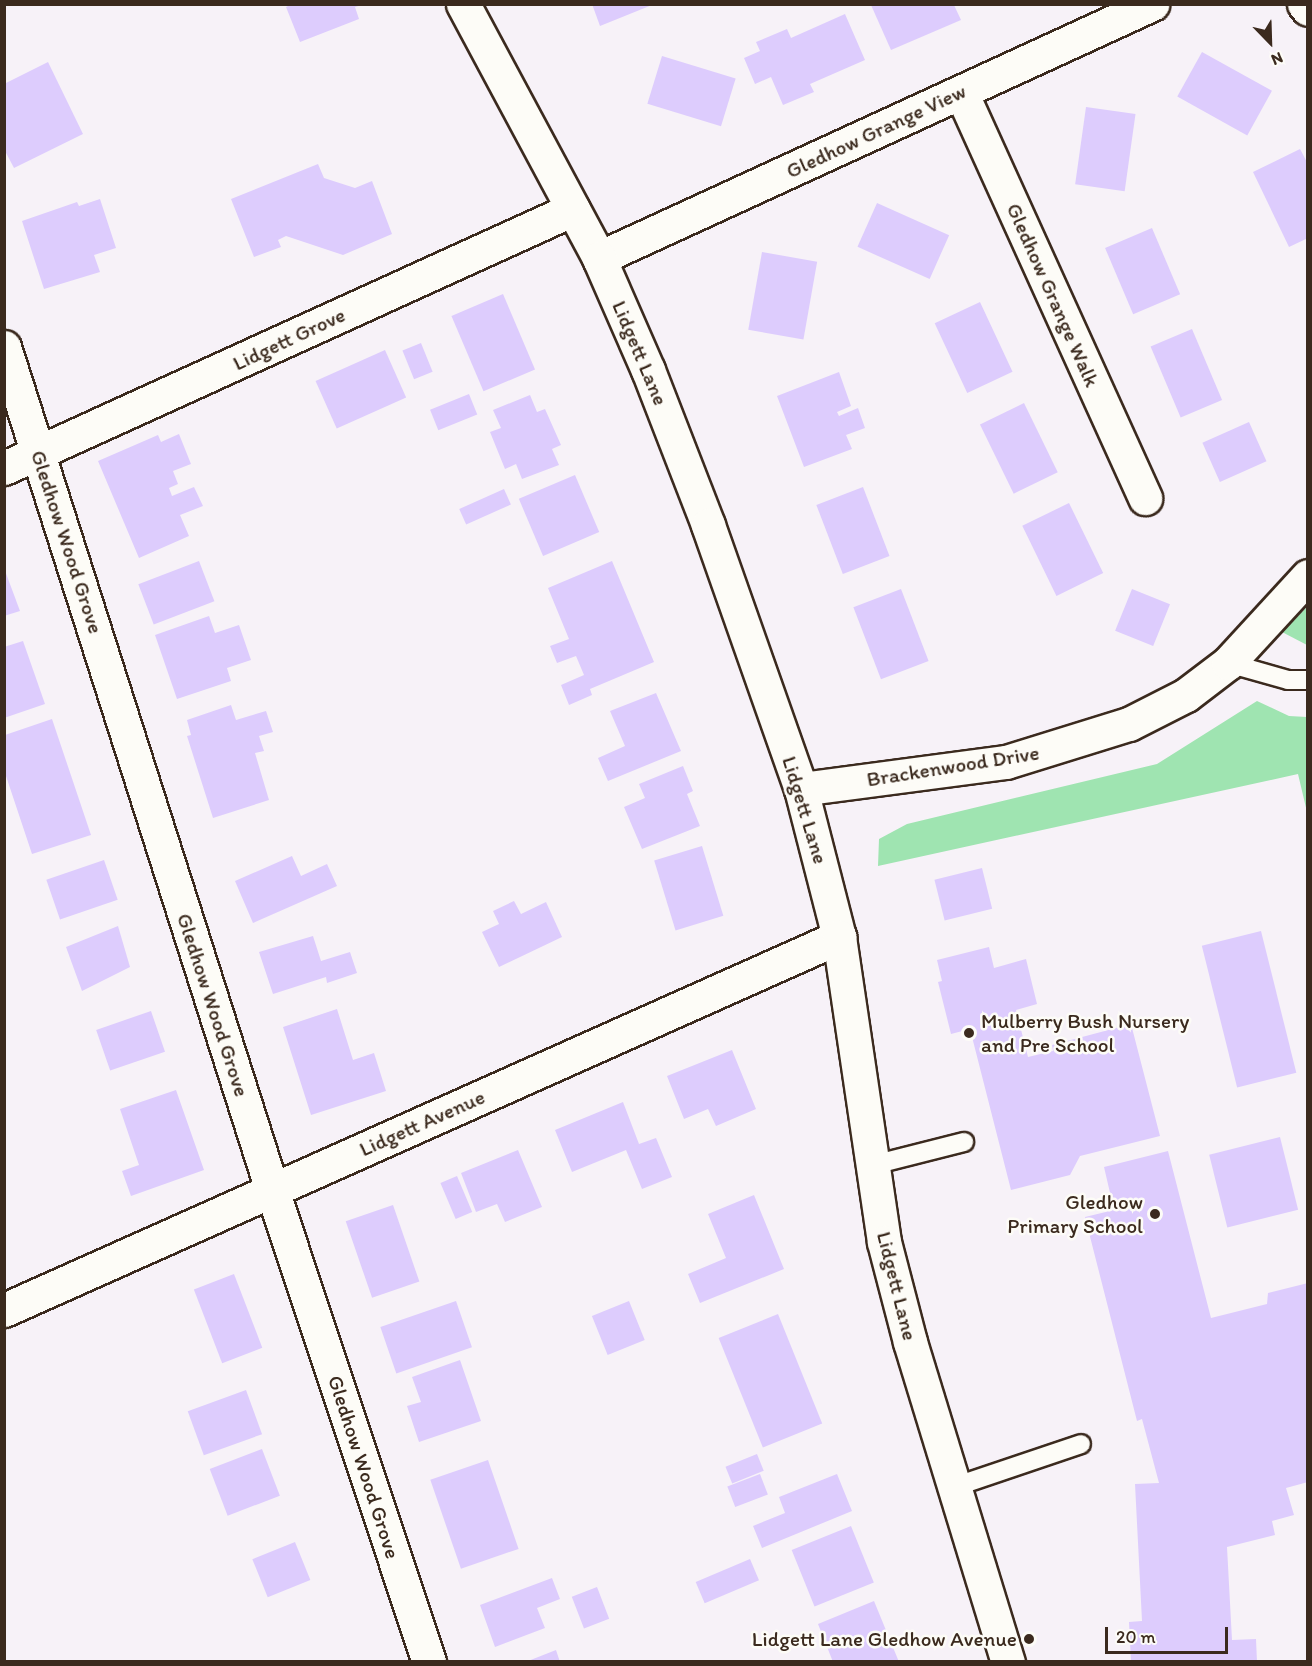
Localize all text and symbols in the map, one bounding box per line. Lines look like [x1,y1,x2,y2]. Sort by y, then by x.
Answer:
north arrow [1240,12,1300,72]
text: N [1269,48,1286,70]
street label: Gledhow Grange View [782,78,970,184]
street label: Gledhow Grange Walk [1001,200,1105,390]
street label: Lidgett Lane [607,297,673,409]
street label: Lidgett Grove [229,302,349,376]
street label: Gledhow Wood Grove [26,447,108,637]
street label: Brackenwood Drive [865,740,1041,792]
street label: Lidgett Lane [777,753,833,867]
street label: Gledhow Wood Grove [172,910,254,1100]
place label: Mulberry Bush Nursery and Pre School [981,1008,1189,1058]
marker: Mulberry Bush Nursery and Pre School [962,1026,976,1040]
street label: Lidgett Avenue [356,1084,488,1162]
place label: Gledhow Primary School [1007,1189,1143,1239]
marker: Gledhow Primary School [1148,1207,1162,1221]
street label: Lidgett Lane [871,1229,923,1343]
street label: Gledhow Wood Grove [323,1372,405,1562]
scale bar [1108,1615,1231,1653]
place label: Lidgett Lane Gledhow Avenue [753,1626,1017,1652]
text: 20 m [1116,1626,1156,1648]
marker: Lidgett Lane Gledhow Avenue [1022,1632,1036,1646]

